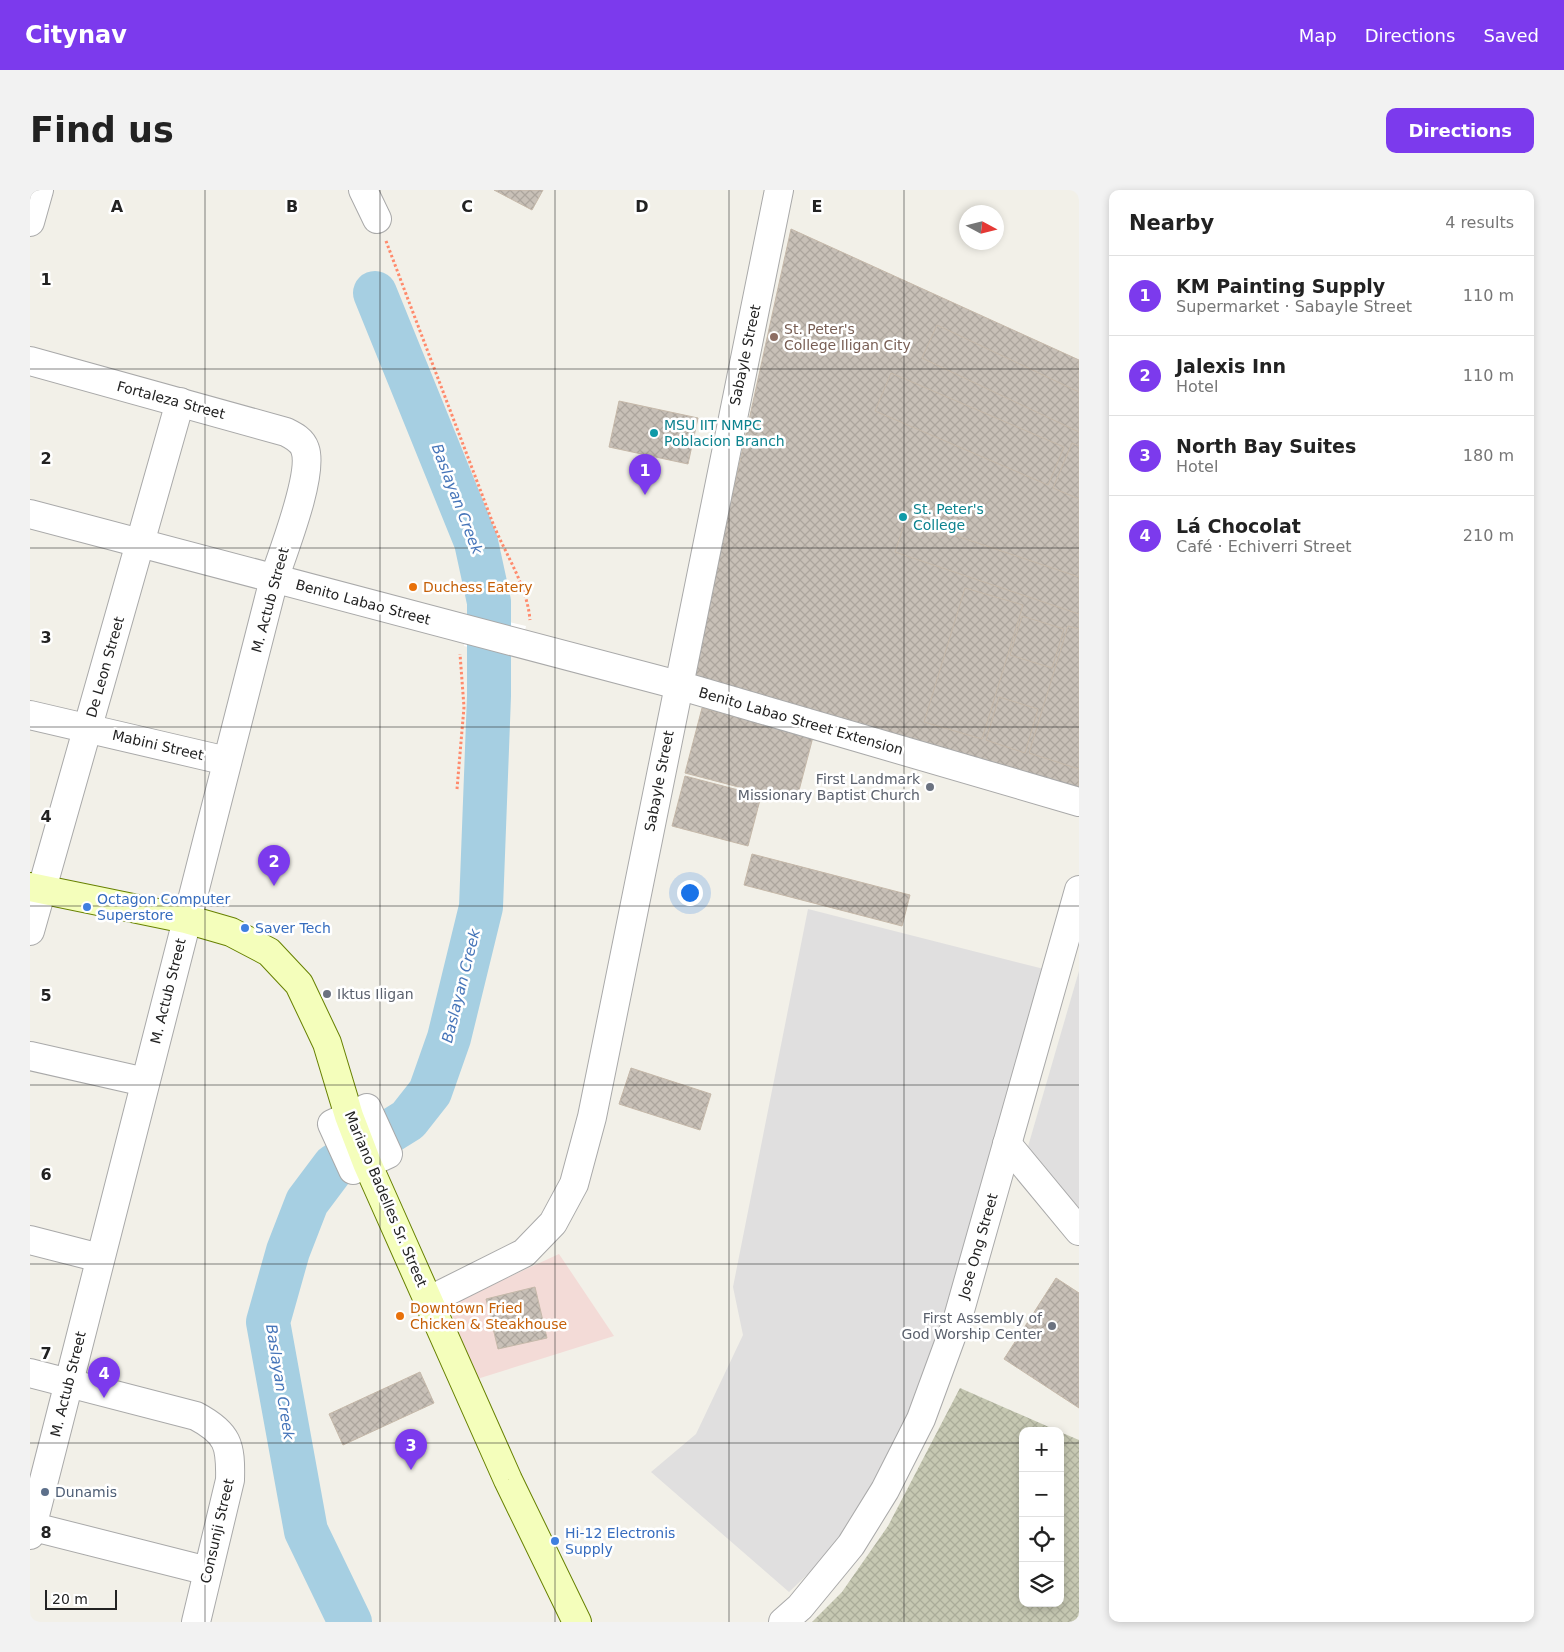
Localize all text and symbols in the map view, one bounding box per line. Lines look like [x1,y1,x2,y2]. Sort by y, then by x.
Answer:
text: Citynav [25,21,127,49]
text: Map [1299,25,1337,46]
text: Directions [1365,25,1455,46]
text: Saved [1483,25,1539,46]
button: Directions [1386,108,1534,153]
text: Find us [30,110,174,150]
text: A [111,197,124,216]
text: B [286,197,298,216]
text: C [461,197,473,216]
text: D [635,197,649,216]
text: E [812,197,822,216]
north arrow [959,205,1004,250]
text: Nearby [1129,211,1214,235]
text: 4 results [1445,213,1514,232]
text: 1 [40,270,52,289]
text: KM Painting Supply [1176,275,1385,297]
text: 1 [1139,286,1151,305]
text: 110 m [1463,286,1514,305]
text: Supermarket · Sabayle Street [1176,297,1412,316]
street label: Sabayle Street [726,303,764,407]
place label: St. Peter's College Iligan City [784,321,911,353]
marker: St. Peter's College Iligan City [768,331,780,343]
text: Jalexis Inn [1176,355,1286,377]
text: 2 [1139,366,1151,385]
text: 110 m [1463,366,1514,385]
text: Hotel [1176,377,1218,396]
street label: Fortaleza Street [115,378,227,422]
place label: MSU IIT NMPC Poblacion Branch [664,417,785,449]
marker: MSU IIT NMPC Poblacion Branch [648,427,660,439]
text: North Bay Suites [1176,435,1356,457]
water label: Baslayan Creek [428,441,487,558]
text: 3 [1139,446,1151,465]
text: 180 m [1463,446,1514,465]
text: 2 [40,449,52,468]
pin: 1 [629,454,661,495]
text: Hotel [1176,457,1218,476]
place label: St. Peter's College [913,501,984,533]
marker: St. Peter's College [897,511,909,523]
text: Lá Chocolat [1176,515,1301,537]
text: 4 [1139,526,1151,545]
text: 210 m [1463,526,1514,545]
text: Café · Echiverri Street [1176,537,1352,556]
street label: M. Actub Street [248,545,292,654]
street label: Benito Labao Street [294,576,433,628]
place label: Duchess Eatery [423,579,532,595]
marker: Duchess Eatery [407,581,419,593]
street label: De Leon Street [83,614,127,719]
text: 3 [40,628,52,647]
street label: Benito Labao Street Extension [697,684,905,758]
street label: Mabini Street [111,727,206,763]
street label: Sabayle Street [641,729,677,833]
place label: First Landmark Missionary Baptist Church [738,771,921,803]
marker: First Landmark Missionary Baptist Church [924,781,936,793]
text: 4 [40,807,52,826]
pin: 2 [258,845,290,886]
your location [677,880,703,906]
place label: Octagon Computer Superstore [97,891,230,923]
marker: Octagon Computer Superstore [81,901,93,913]
place label: Saver Tech [255,920,331,936]
marker: Saver Tech [239,922,251,934]
water label: Baslayan Creek [438,926,484,1045]
street label: M. Actub Street [147,936,189,1045]
text: 5 [40,986,52,1005]
place label: Iktus Iligan [337,986,414,1002]
marker: Iktus Iligan [321,988,333,1000]
street label: Mariano Badelles Sr. Street [342,1109,431,1290]
text: 6 [40,1165,52,1184]
street label: Jose Ong Street [955,1191,1001,1301]
place label: Downtown Fried Chicken & Steakhouse [410,1300,567,1332]
marker: Downtown Fried Chicken & Steakhouse [394,1310,406,1322]
place label: First Assembly of God Worship Center [901,1310,1043,1342]
marker: First Assembly of God Worship Center [1046,1320,1058,1332]
water label: Baslayan Creek [262,1323,298,1442]
street label: M. Actub Street [47,1329,89,1438]
text: 7 [40,1344,52,1363]
pin: 4 [88,1357,120,1398]
map controls [1019,1427,1064,1607]
button: + [1019,1427,1064,1472]
pin: 3 [395,1429,427,1470]
button: − [1019,1472,1064,1517]
street label: Consunji Street [197,1477,237,1585]
place label: Dunamis [55,1484,117,1500]
marker: Dunamis [39,1486,51,1498]
button: locate [1019,1517,1064,1562]
text: 8 [40,1523,52,1542]
place label: Hi-12 Electronis Supply [565,1525,675,1557]
marker: Hi-12 Electronis Supply [549,1535,561,1547]
button: layers [1019,1562,1064,1607]
scale bar [45,1587,118,1610]
text: 20 m [52,1591,88,1607]

